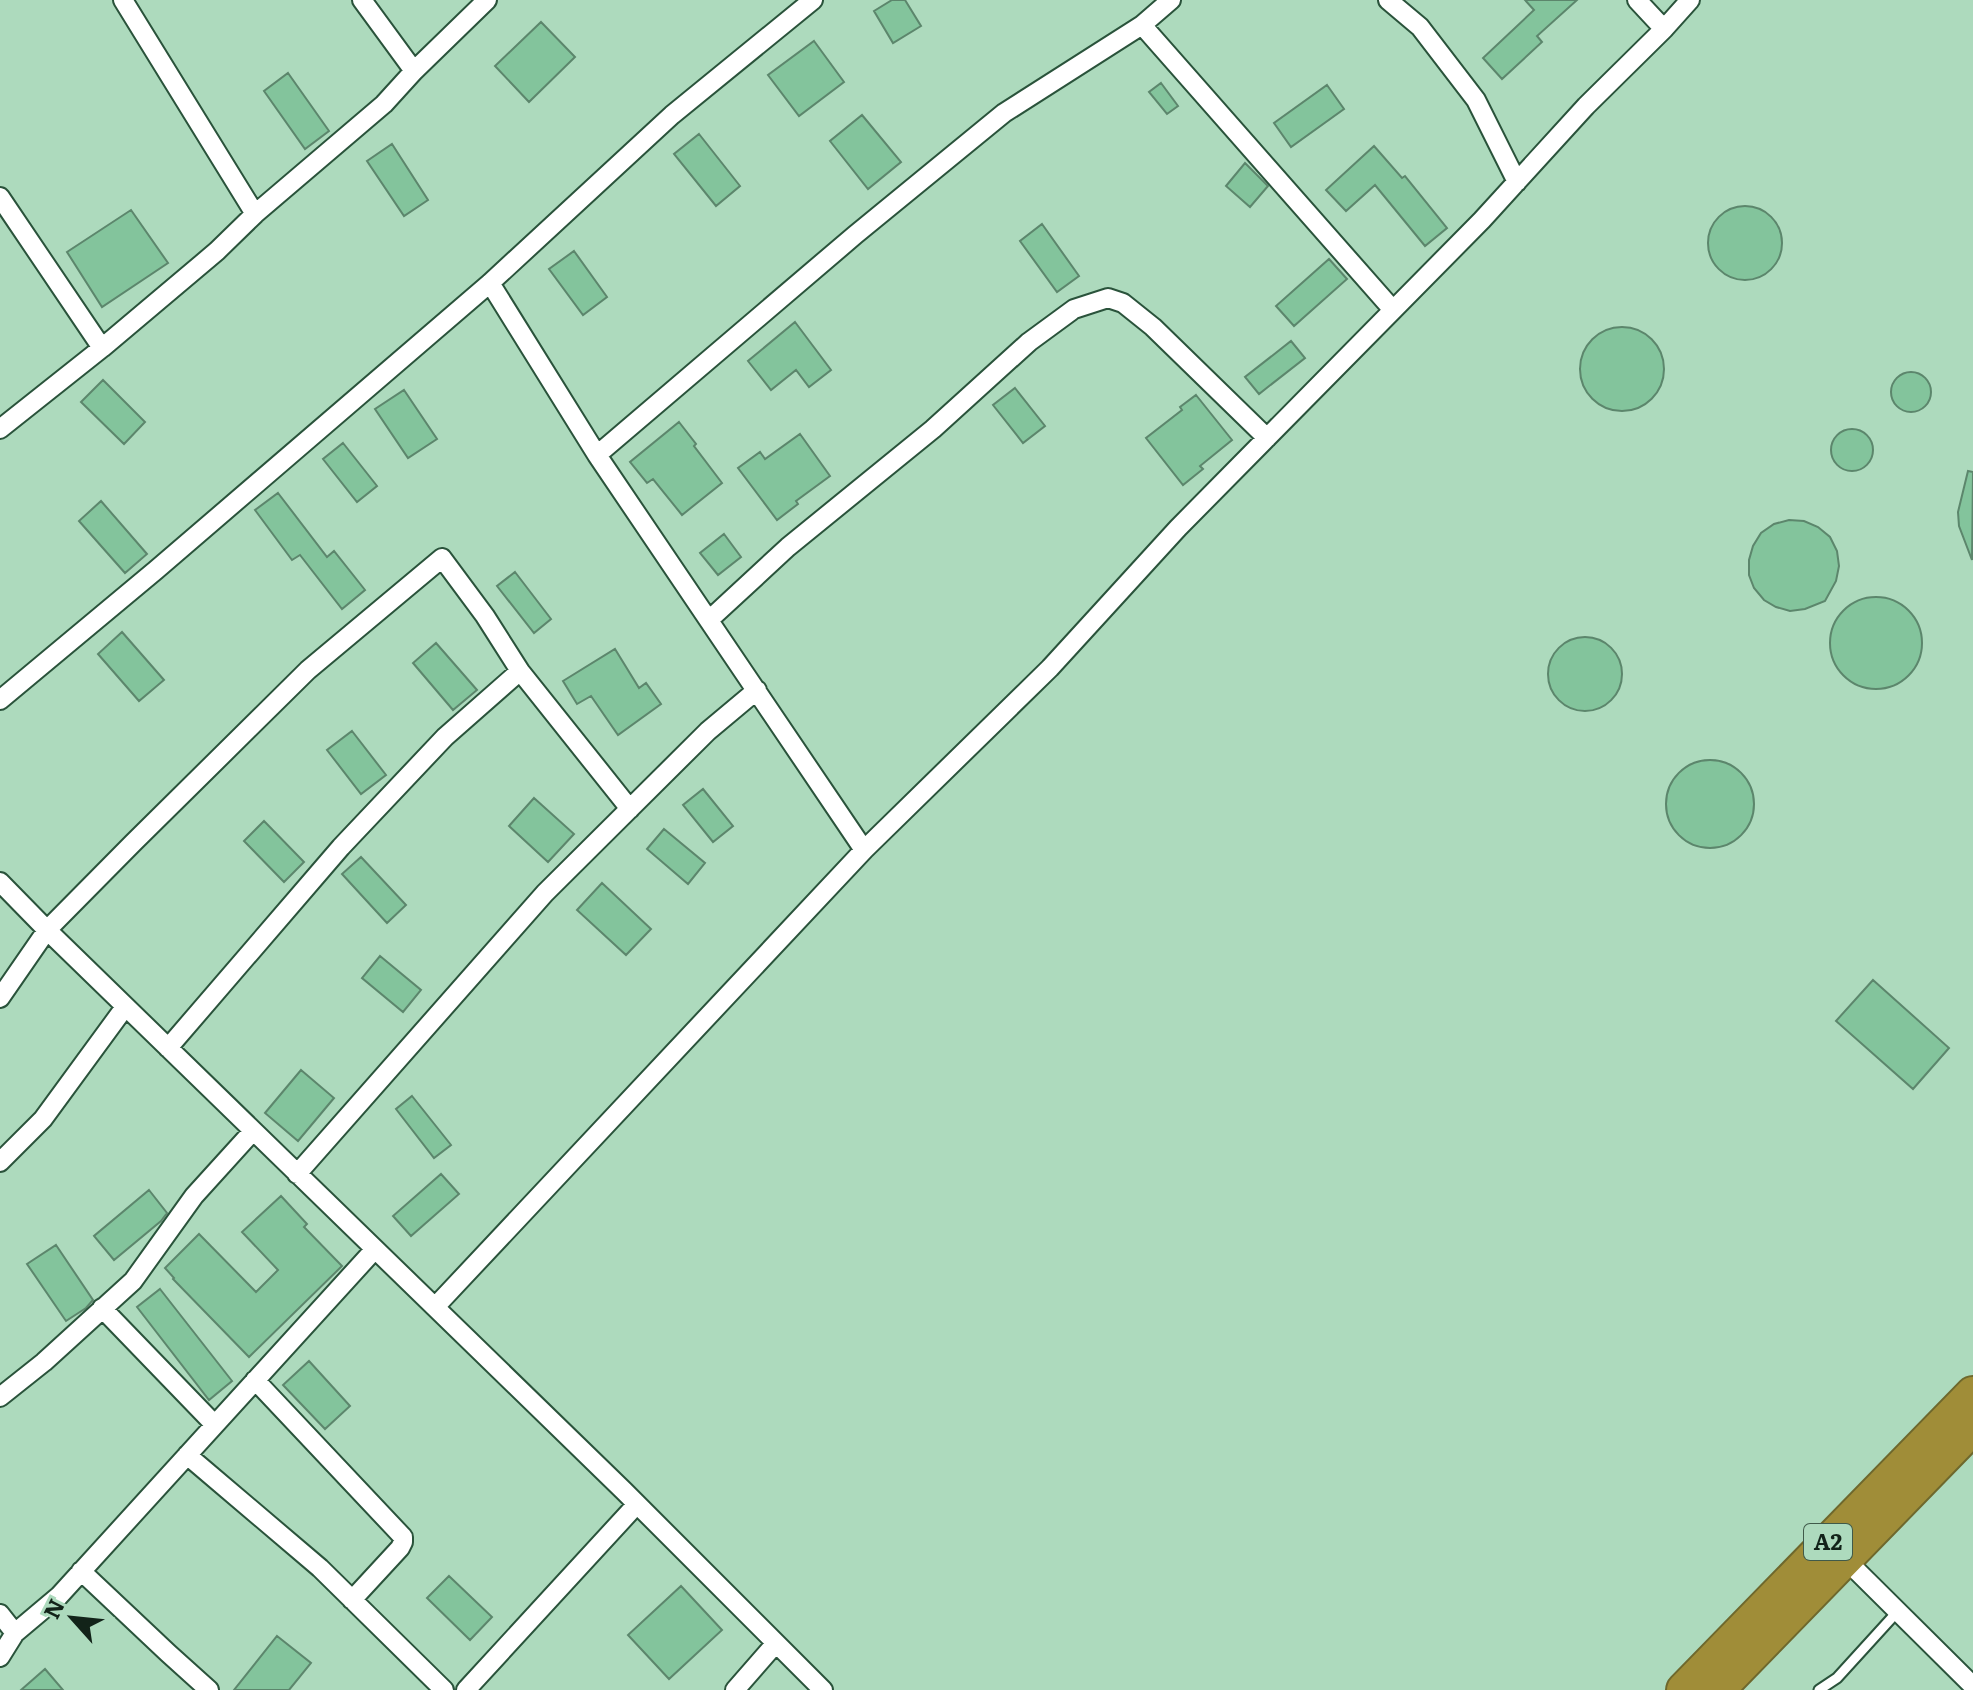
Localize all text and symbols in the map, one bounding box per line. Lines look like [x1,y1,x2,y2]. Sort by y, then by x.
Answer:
road number: A2 [1804,1524,1852,1560]
north arrow [32,1578,112,1658]
text: N [34,1593,72,1624]

